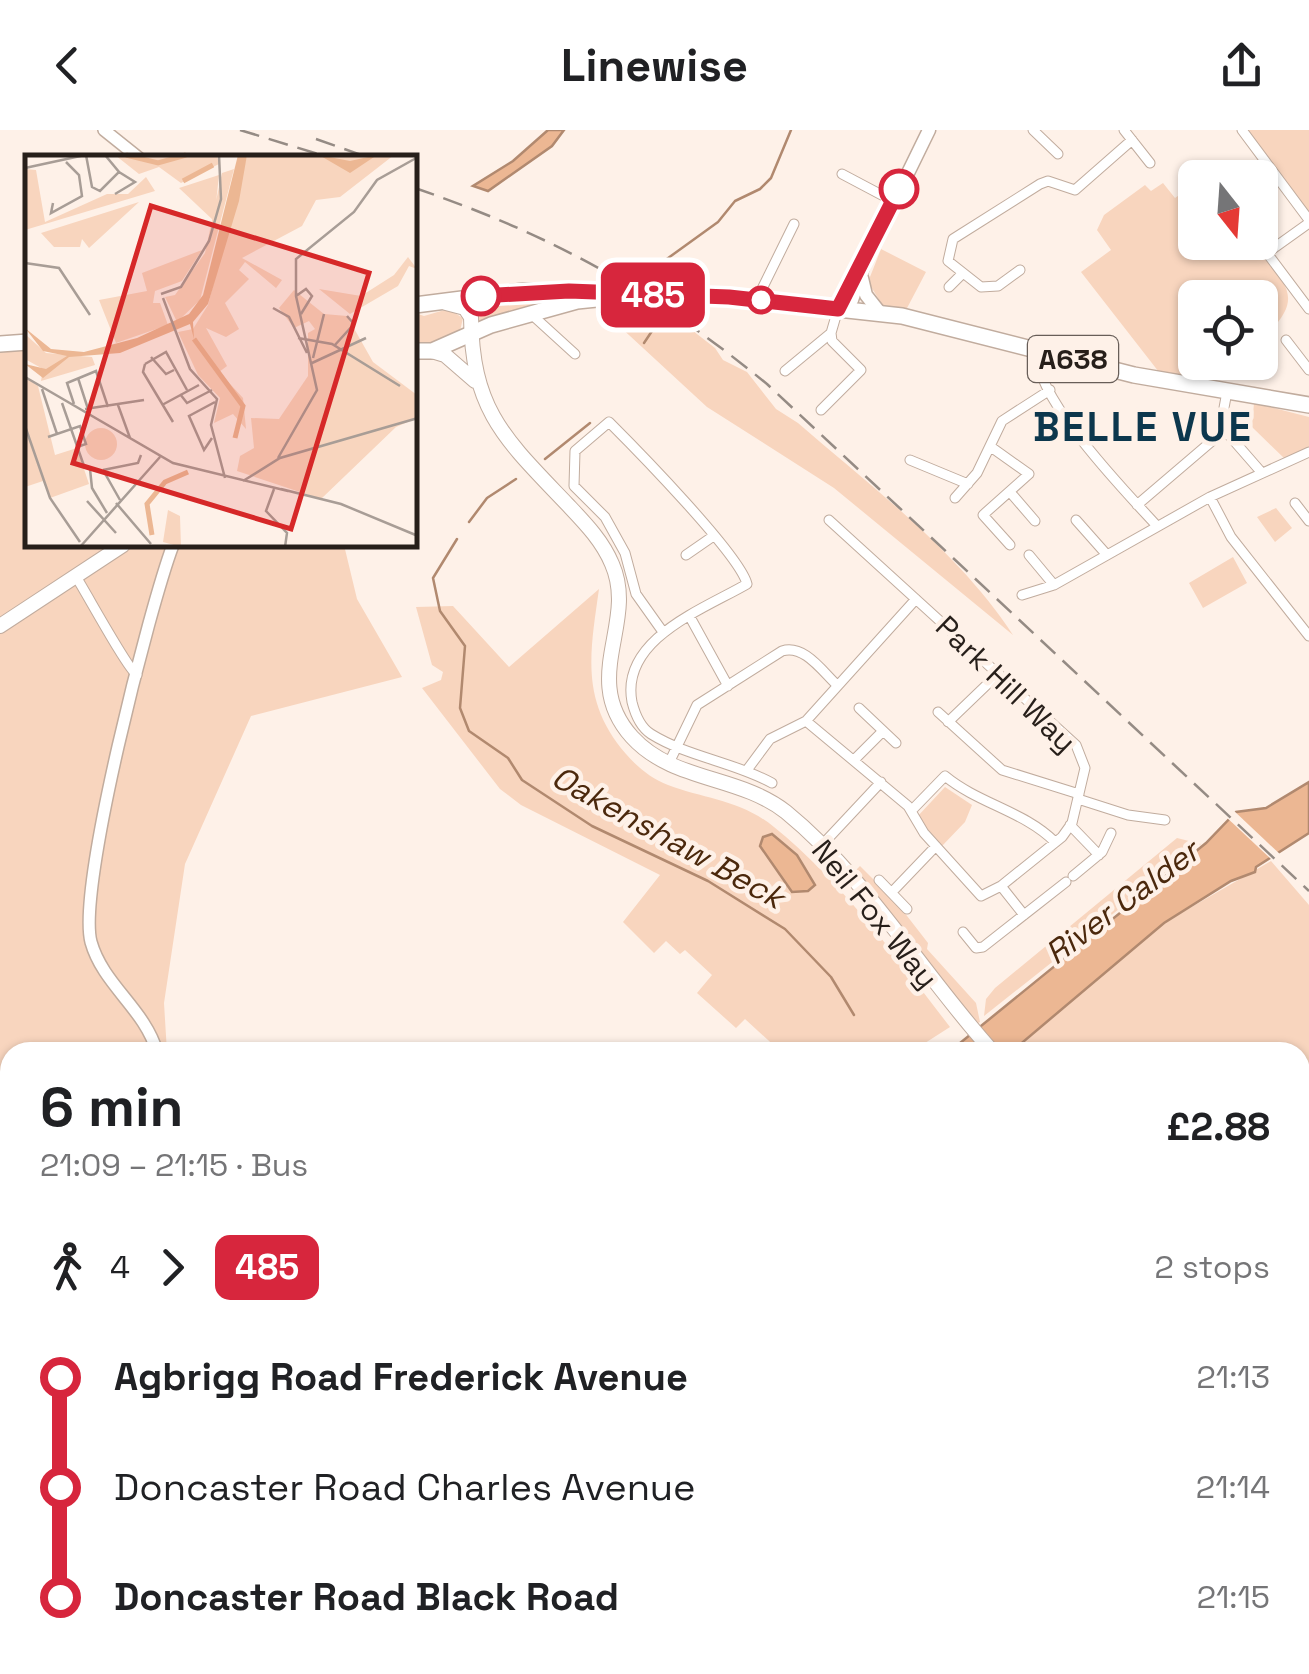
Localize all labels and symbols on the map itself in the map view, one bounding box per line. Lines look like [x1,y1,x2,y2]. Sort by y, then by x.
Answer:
inset map [25,155,418,548]
north arrow [1178,160,1278,260]
unlabelled marker [880,170,918,208]
line badge: 485 [596,262,710,328]
unlabelled marker [462,277,500,315]
unlabelled marker [748,287,774,313]
road number: A638 [1028,336,1118,382]
district label: BELLE VUE [1033,402,1253,453]
street label: Park Hill Way [928,607,1084,761]
water label: Oakenshaw Beck [545,757,795,919]
water label: River Calder [1037,829,1209,973]
street label: Neil Fox Way [803,832,947,996]

